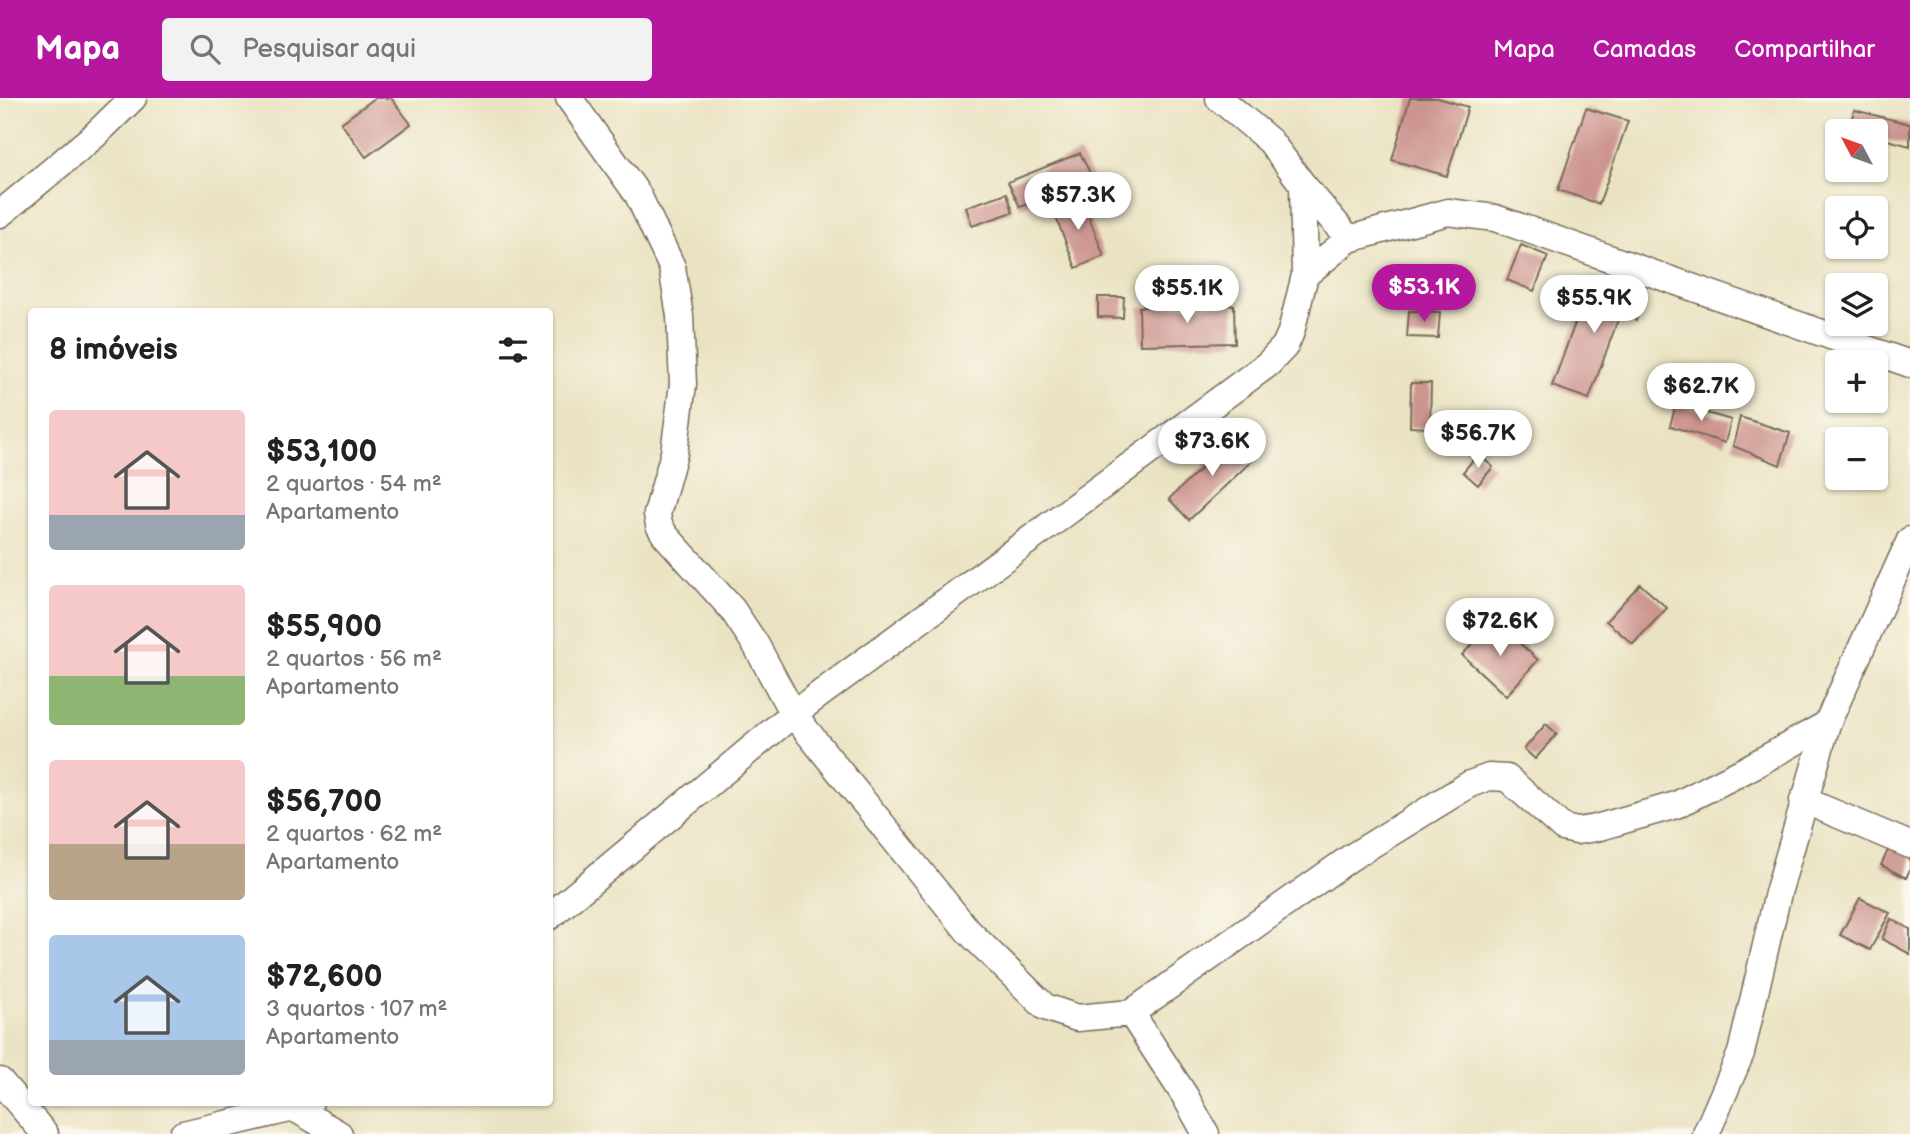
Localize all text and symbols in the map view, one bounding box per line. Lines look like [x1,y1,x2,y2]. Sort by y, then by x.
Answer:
search box [162,18,652,81]
text: Mapa [35,29,120,69]
icon: search [186,30,224,68]
text: Pesquisar aqui [242,34,416,65]
text: Mapa [1493,35,1555,64]
text: Camadas [1593,35,1696,64]
text: Compartilhar [1734,35,1875,64]
north arrow [1825,119,1888,182]
map controls [1825,119,1888,490]
pin: $57.3K [1021,172,1135,232]
text: $57.3K [1040,181,1116,209]
button: locate [1825,196,1888,259]
pin: $53.1K [1367,264,1481,324]
pin: $55.1K [1130,266,1244,325]
text: $53.1K [1388,273,1460,301]
button: layers [1825,273,1888,336]
text: $55.1K [1151,274,1223,302]
pin: $55.9K [1537,275,1651,335]
text: $55.9K [1556,284,1632,312]
icon: filters [494,331,532,369]
text: 8 imóveis [49,332,178,368]
button: + [1825,350,1888,413]
pin: $62.7K [1644,364,1758,423]
text: $62.7K [1663,372,1739,400]
pin: $56.7K [1421,410,1535,470]
pin: $73.6K [1155,418,1269,478]
text: $56.7K [1440,419,1516,447]
text: $73.6K [1174,427,1250,455]
button: − [1825,427,1888,490]
text: $53,100 [266,434,377,470]
icon: home [105,438,189,522]
text: 2 quartos · 54 m² [266,470,442,498]
text: Apartamento [266,498,399,526]
pin: $72.6K [1443,598,1557,658]
text: $72.6K [1462,607,1538,635]
text: $55,900 [266,609,382,645]
icon: home [105,613,189,697]
text: 2 quartos · 56 m² [266,645,442,673]
text: Apartamento [266,673,399,701]
text: $56,700 [266,784,382,820]
icon: home [105,788,189,872]
text: 2 quartos · 62 m² [266,820,442,848]
text: Apartamento [266,848,399,876]
text: $72,600 [266,959,383,995]
icon: home [105,963,189,1047]
text: 3 quartos · 107 m² [266,995,448,1023]
text: Apartamento [266,1023,399,1051]

